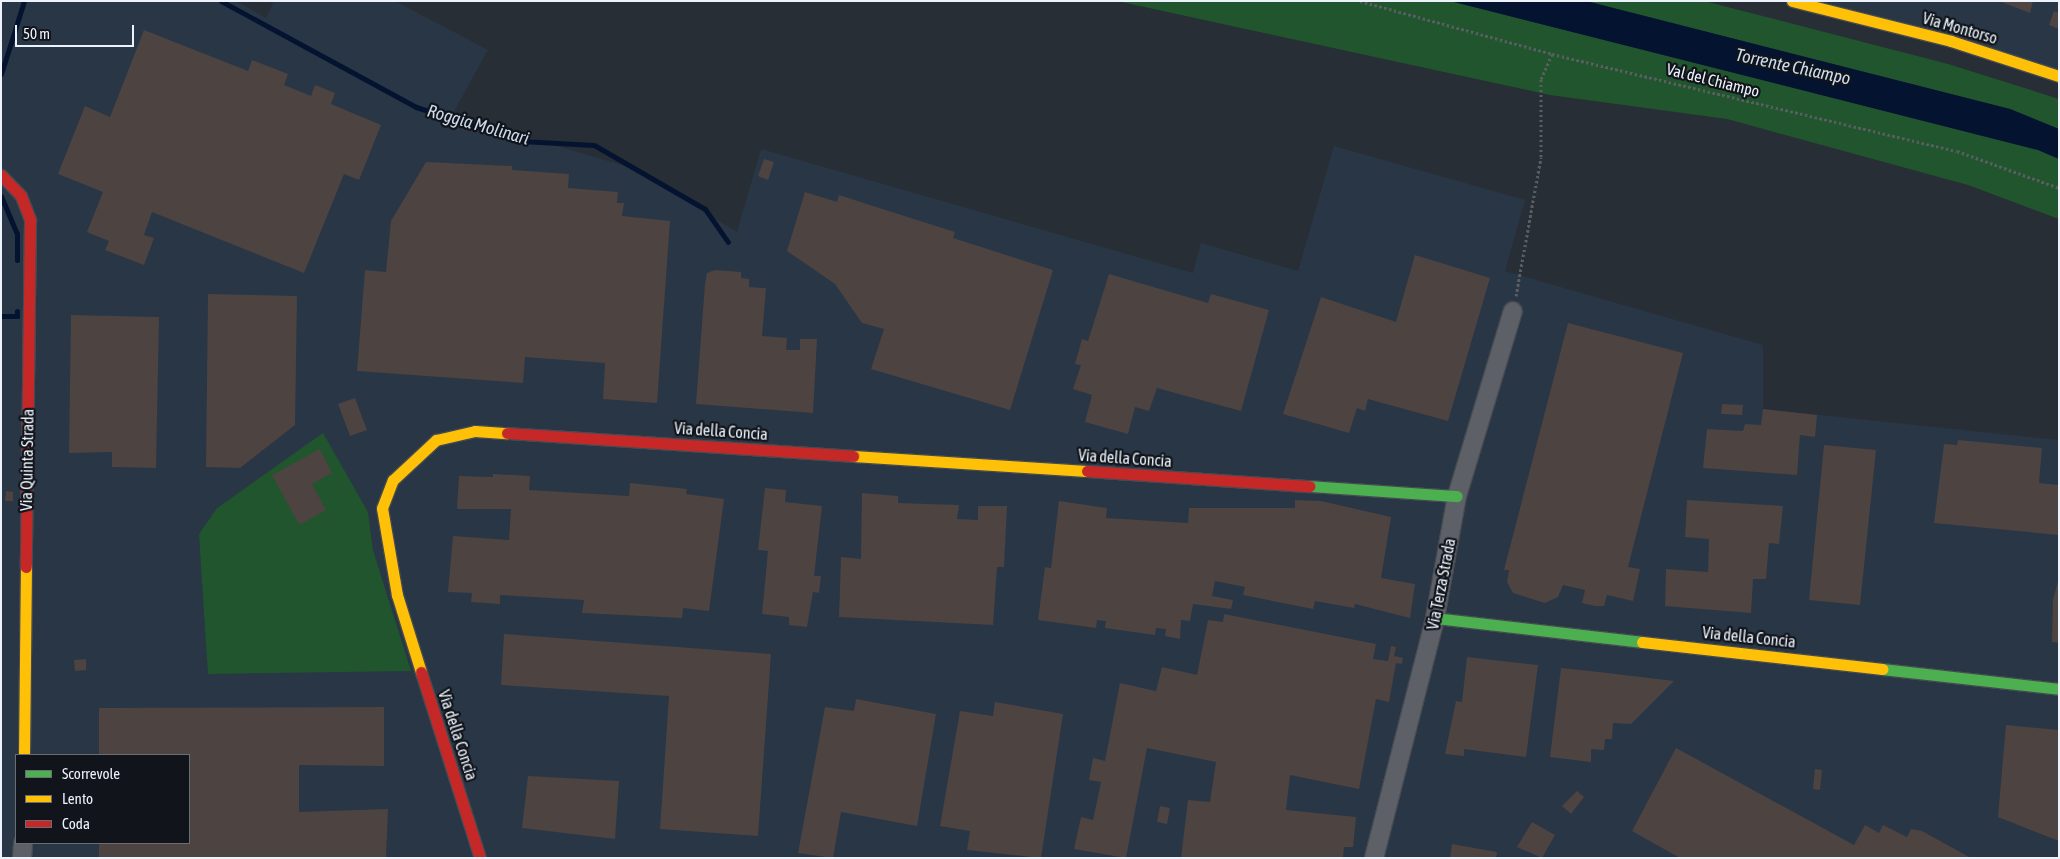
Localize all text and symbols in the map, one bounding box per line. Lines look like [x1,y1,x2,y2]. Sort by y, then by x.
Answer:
street label: Via Montorso [1920,8,2000,48]
scale bar [18,15,136,47]
text: 50 m [23,25,50,42]
water label: Torrente Chiampo [1733,44,1853,90]
street label: Val del Chiampo [1664,59,1762,101]
water label: Roggia Molinari [425,100,531,150]
street label: Via Quinta Strada [17,409,37,511]
street label: Via della Concia [674,418,768,444]
street label: Via della Concia [1078,445,1172,471]
street label: Via Terza Strada [1423,537,1459,631]
street label: Via della Concia [1701,623,1797,651]
street label: Via della Concia [434,688,482,782]
legend [15,754,190,844]
text: Scorrevole [62,765,120,782]
text: Lento [62,790,93,807]
text: Coda [62,815,90,832]

